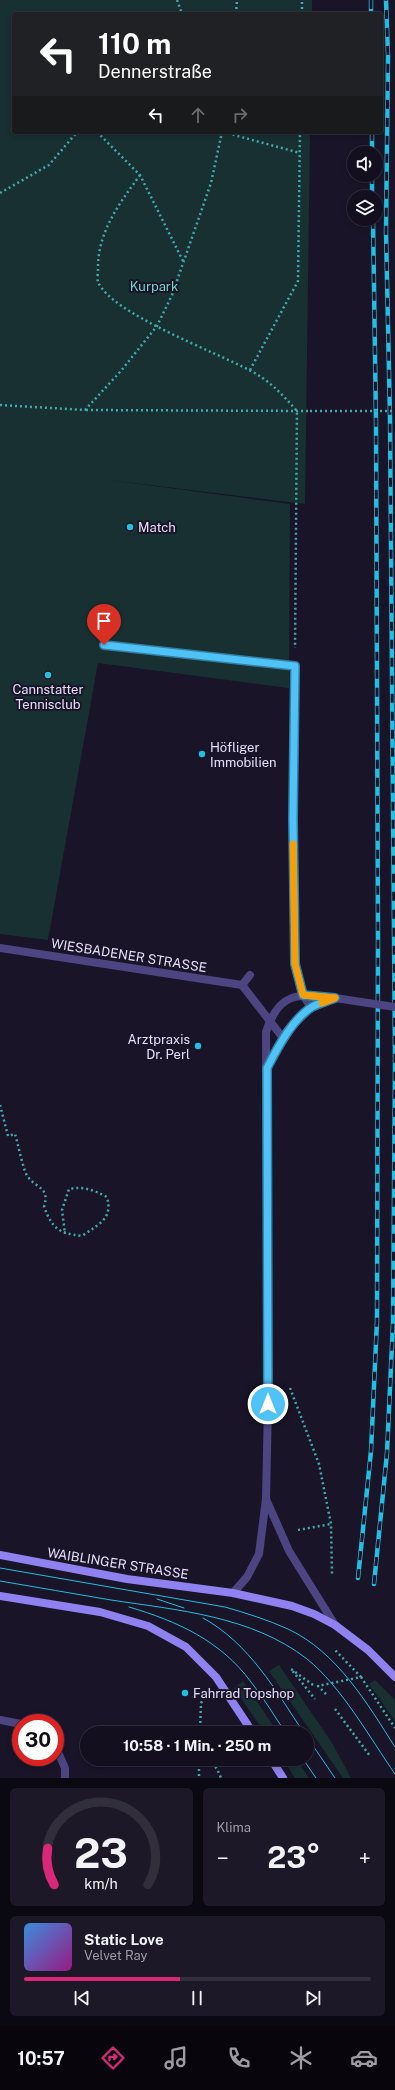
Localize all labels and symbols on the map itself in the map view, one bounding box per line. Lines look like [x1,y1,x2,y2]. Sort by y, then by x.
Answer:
park label: Kurpark [130,279,178,294]
place label: Match [138,520,176,535]
marker: Match [125,522,135,532]
pin [87,604,121,645]
marker: Cannstatter Tennisclub [43,670,53,680]
place label: Cannstatter Tennisclub [12,682,84,712]
place label: Höfliger Immobilien [210,740,277,770]
marker: Höfliger Immobilien [197,749,207,759]
street label: WIESBADENER STRASSE [50,936,208,975]
place label: Arztpraxis Dr. Perl [127,1032,190,1062]
marker: Arztpraxis Dr. Perl [193,1041,203,1051]
position arrow [247,1383,289,1425]
street label: WAIBLINGER STRASSE [46,1545,190,1582]
place label: Fahrrad Topshop [193,1686,295,1701]
marker: Fahrrad Topshop [180,1688,190,1698]
speed limit sign: 30 [12,1714,64,1766]

